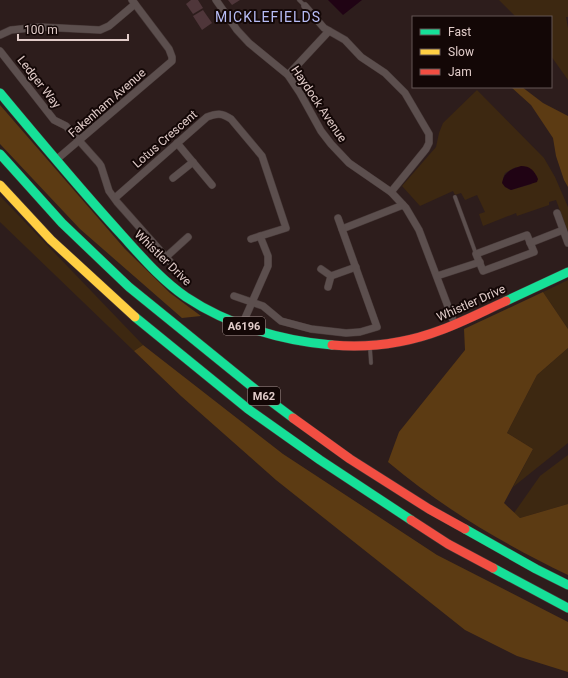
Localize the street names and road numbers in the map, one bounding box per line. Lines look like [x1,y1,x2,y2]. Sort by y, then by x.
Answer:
street label: Ledger Way [14,53,64,111]
street label: Haydock Avenue [288,63,350,145]
street label: Fakenham Avenue [66,66,148,140]
street label: Lotus Crescent [130,107,200,171]
street label: Whistler Drive [132,227,194,289]
street label: Whistler Drive [435,282,507,324]
road number: A6196 [223,317,265,335]
road number: M62 [248,387,280,405]

